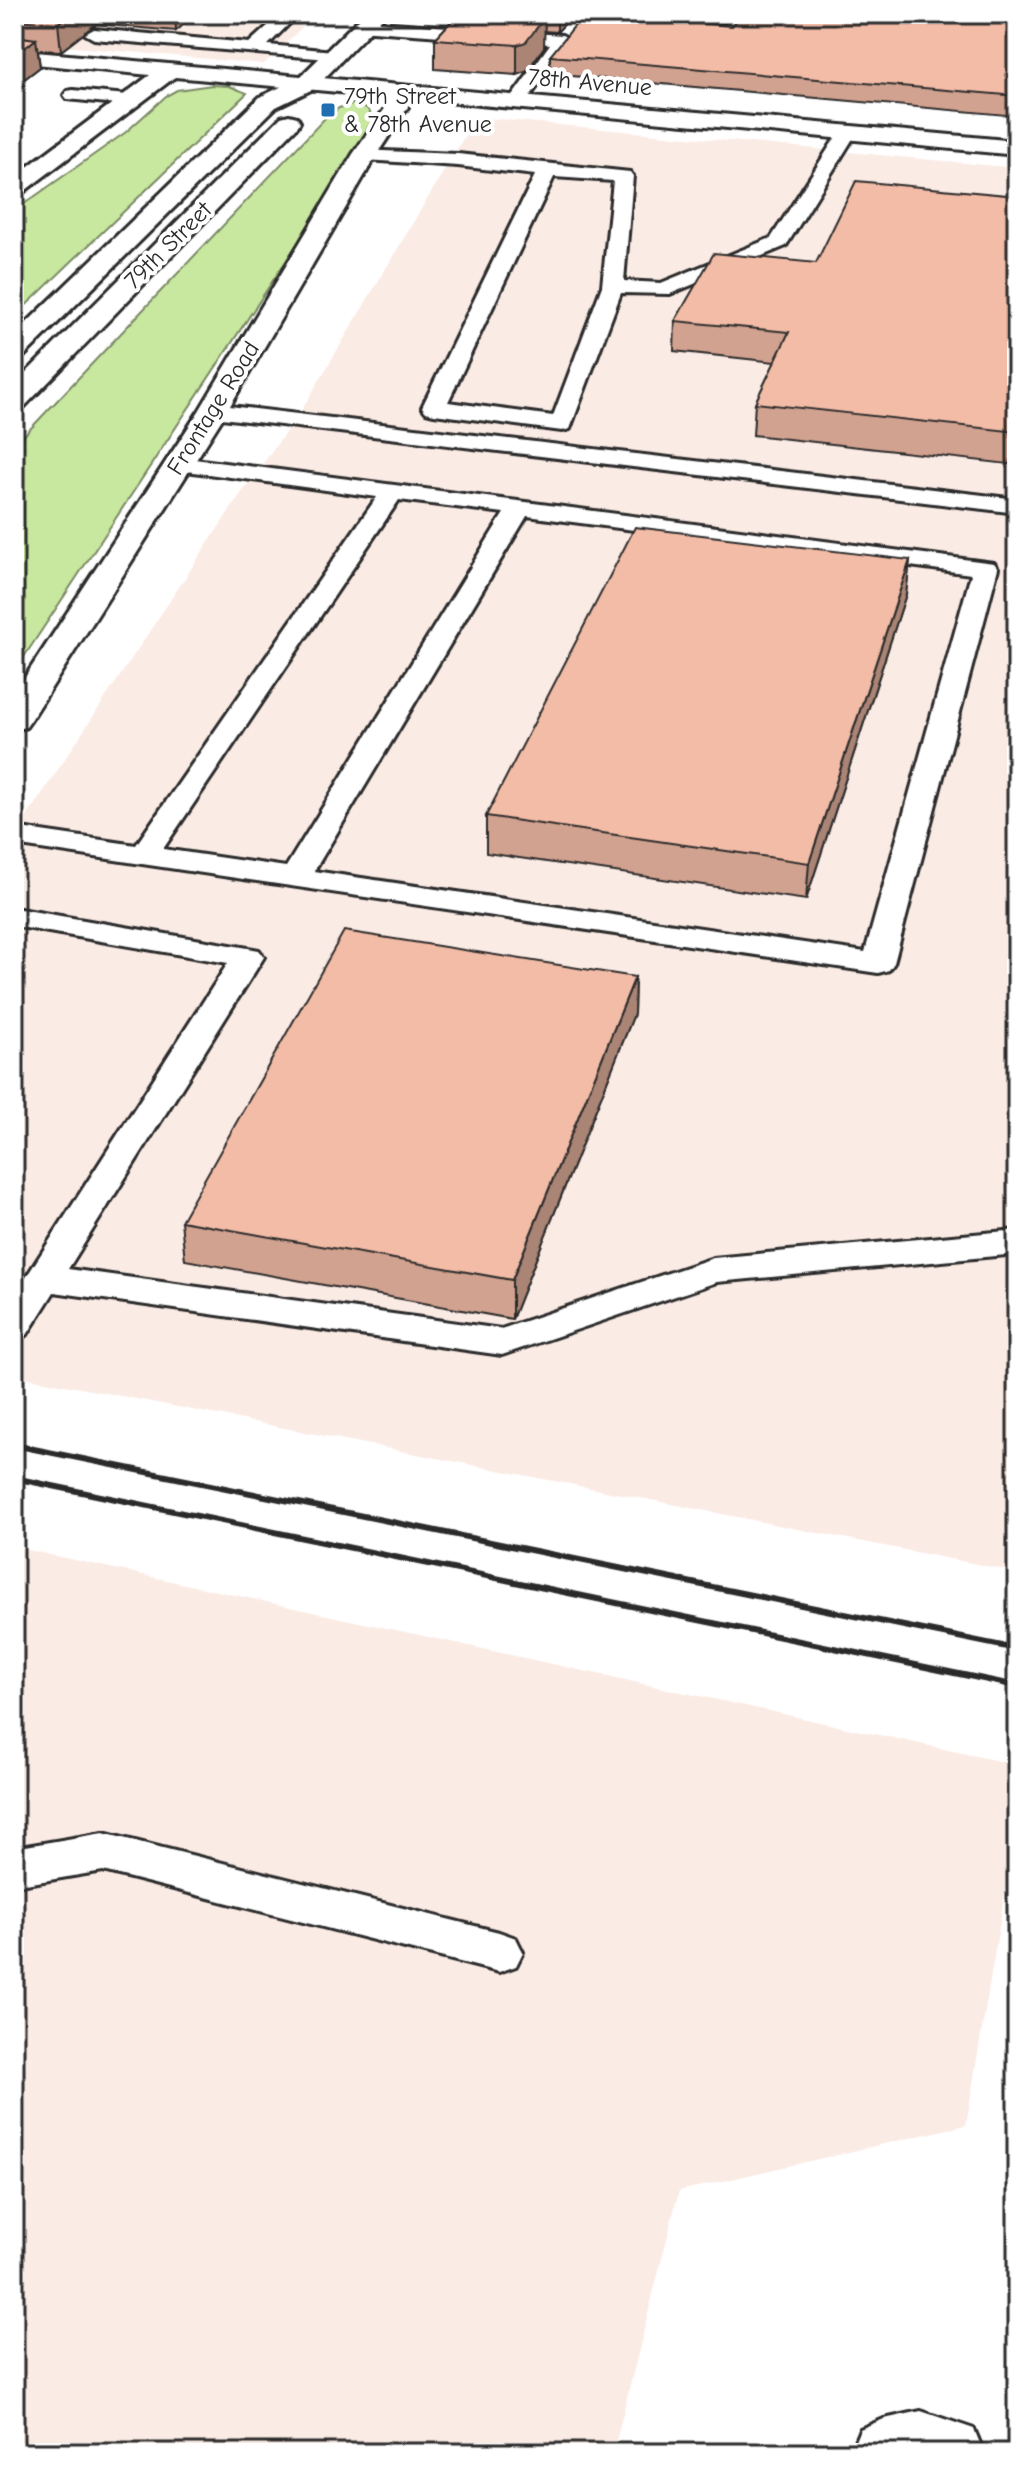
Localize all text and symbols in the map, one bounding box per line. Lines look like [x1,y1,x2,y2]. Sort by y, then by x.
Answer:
street label: 78th Avenue [527,63,653,101]
place label: 79th Street & 78th Avenue [344,82,492,138]
marker: 79th Street & 78th Avenue [319,101,337,119]
street label: 79th Street [119,195,218,294]
street label: Frontage Road [161,336,265,480]

